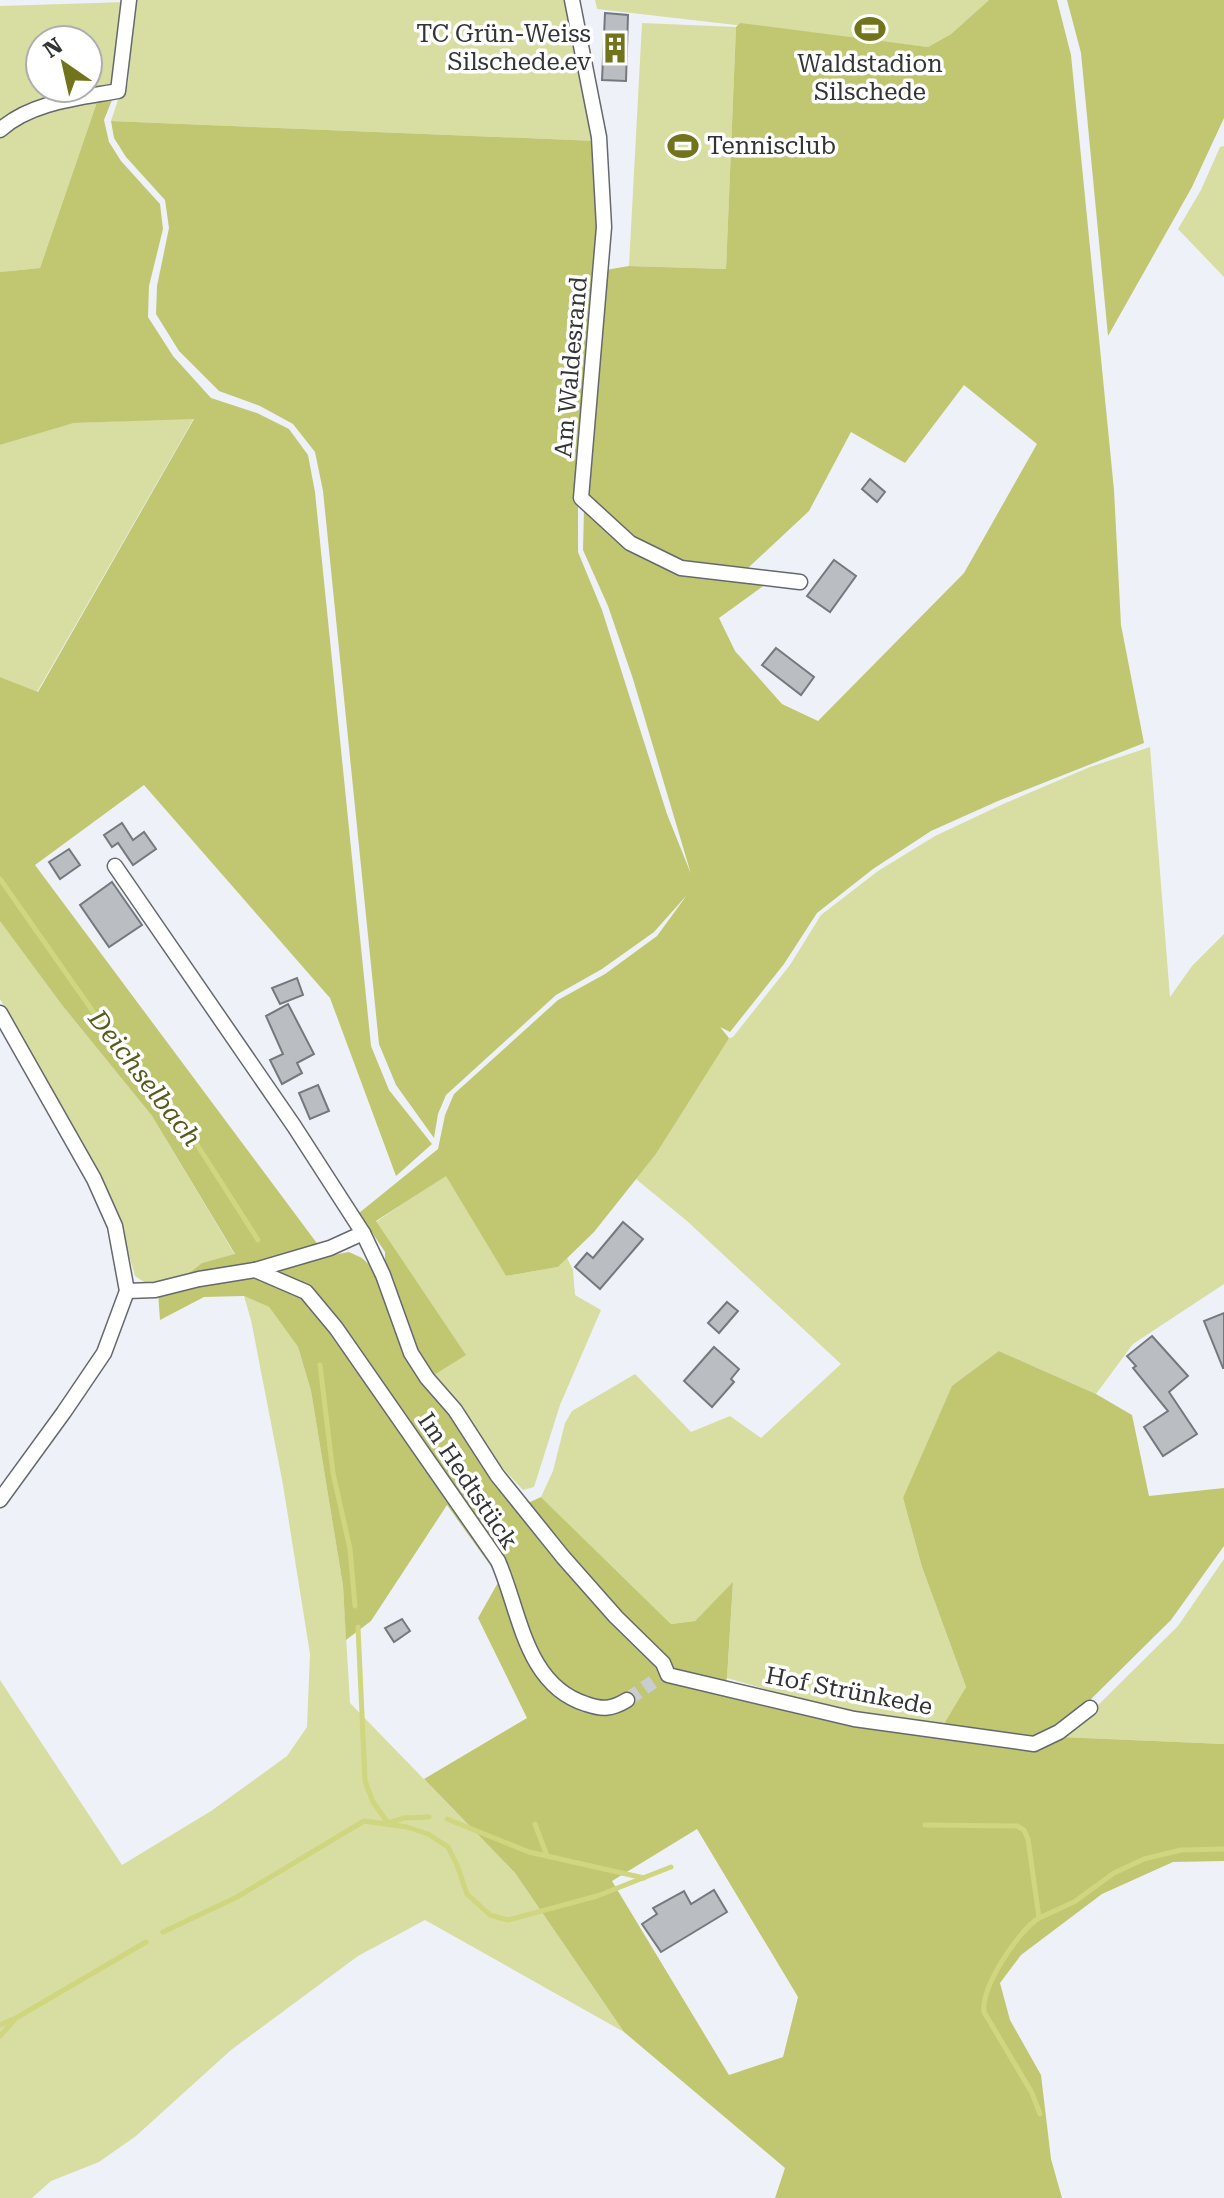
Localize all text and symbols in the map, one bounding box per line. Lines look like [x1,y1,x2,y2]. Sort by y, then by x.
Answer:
sports icon: Waldstadion Silschede [853,12,887,46]
place label: TC Grün-Weiss Silschede.ev [416,20,591,76]
north arrow [24,24,104,104]
building icon: TC Grün-Weiss Silschede.ev [598,31,632,65]
text: N [39,33,67,63]
place label: Waldstadion Silschede [797,50,943,106]
sports icon: Tennisclub [666,129,700,163]
place label: Tennisclub [707,132,836,160]
street label: Am Waldesrand [549,275,593,459]
water label: Deichselbach [82,1003,207,1152]
street label: Im Hedtstück [412,1408,524,1554]
street label: Hof Strünkede [763,1661,935,1721]

